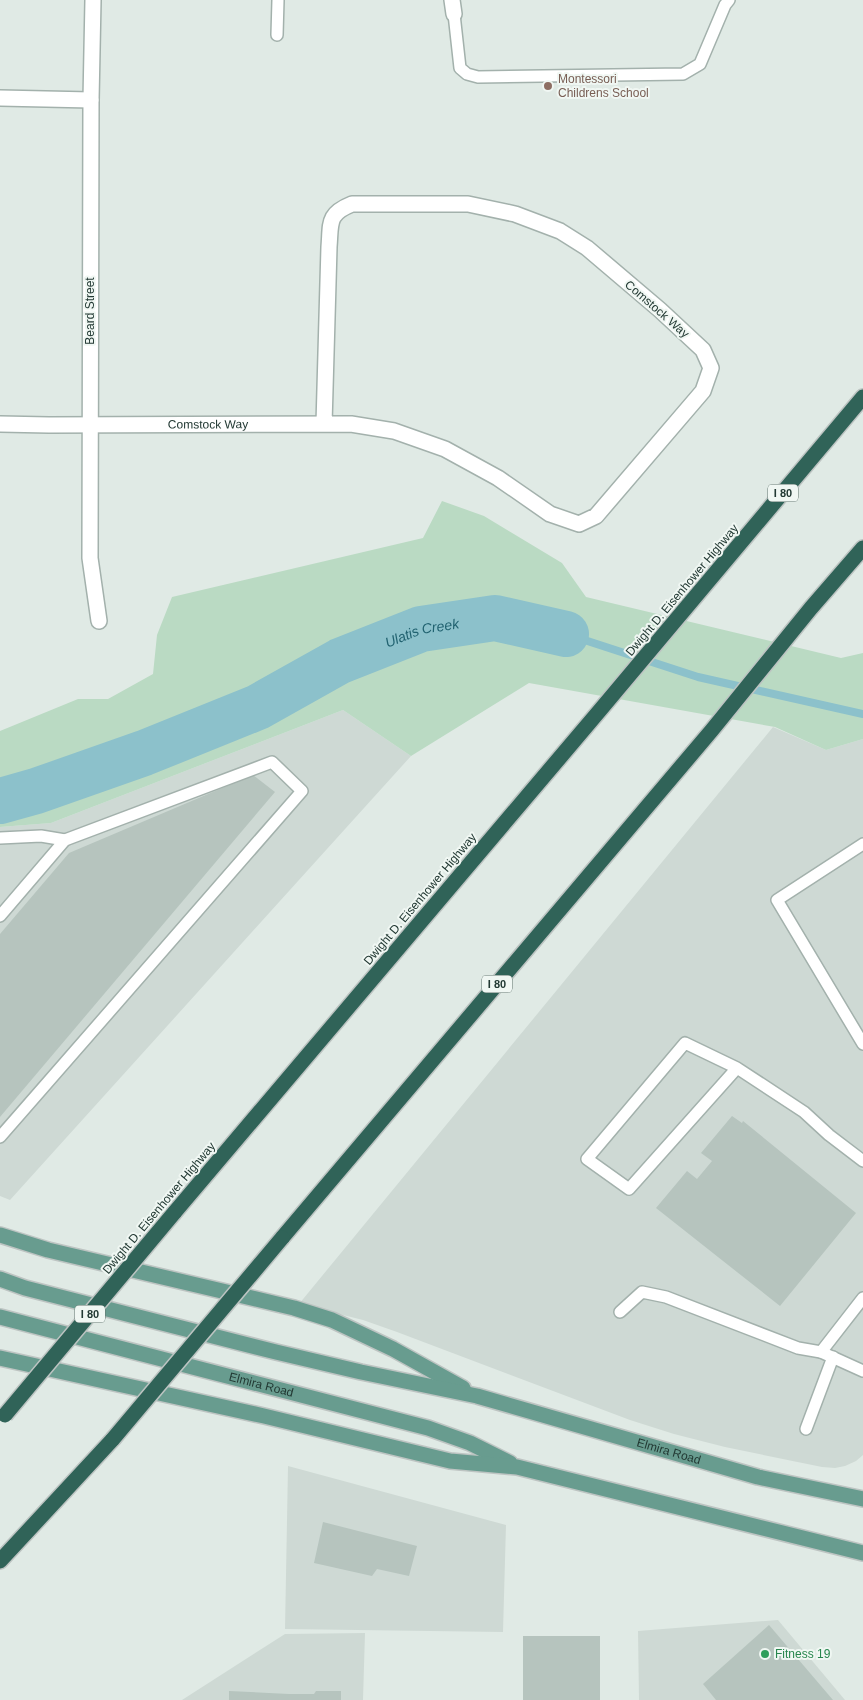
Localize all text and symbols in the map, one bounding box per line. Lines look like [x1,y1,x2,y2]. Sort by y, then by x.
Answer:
place label: Montessori Childrens School [558,72,649,100]
marker: Montessori Childrens School [542,80,554,92]
street label: Beard Street [83,277,97,345]
street label: Comstock Way [622,277,692,341]
street label: Comstock Way [168,417,248,432]
road number: I 80 [768,484,798,502]
street label: Dwight D. Eisenhower Highway [623,521,741,659]
water label: Ulatis Creek [383,615,461,650]
street label: Dwight D. Eisenhower Highway [361,830,479,968]
road number: I 80 [482,976,512,992]
street label: Dwight D. Eisenhower Highway [100,1139,218,1277]
road number: I 80 [75,1306,105,1322]
street label: Elmira Road [228,1370,295,1400]
street label: Elmira Road [635,1435,703,1467]
place label: Fitness 19 [775,1647,831,1661]
marker: Fitness 19 [759,1648,771,1660]

